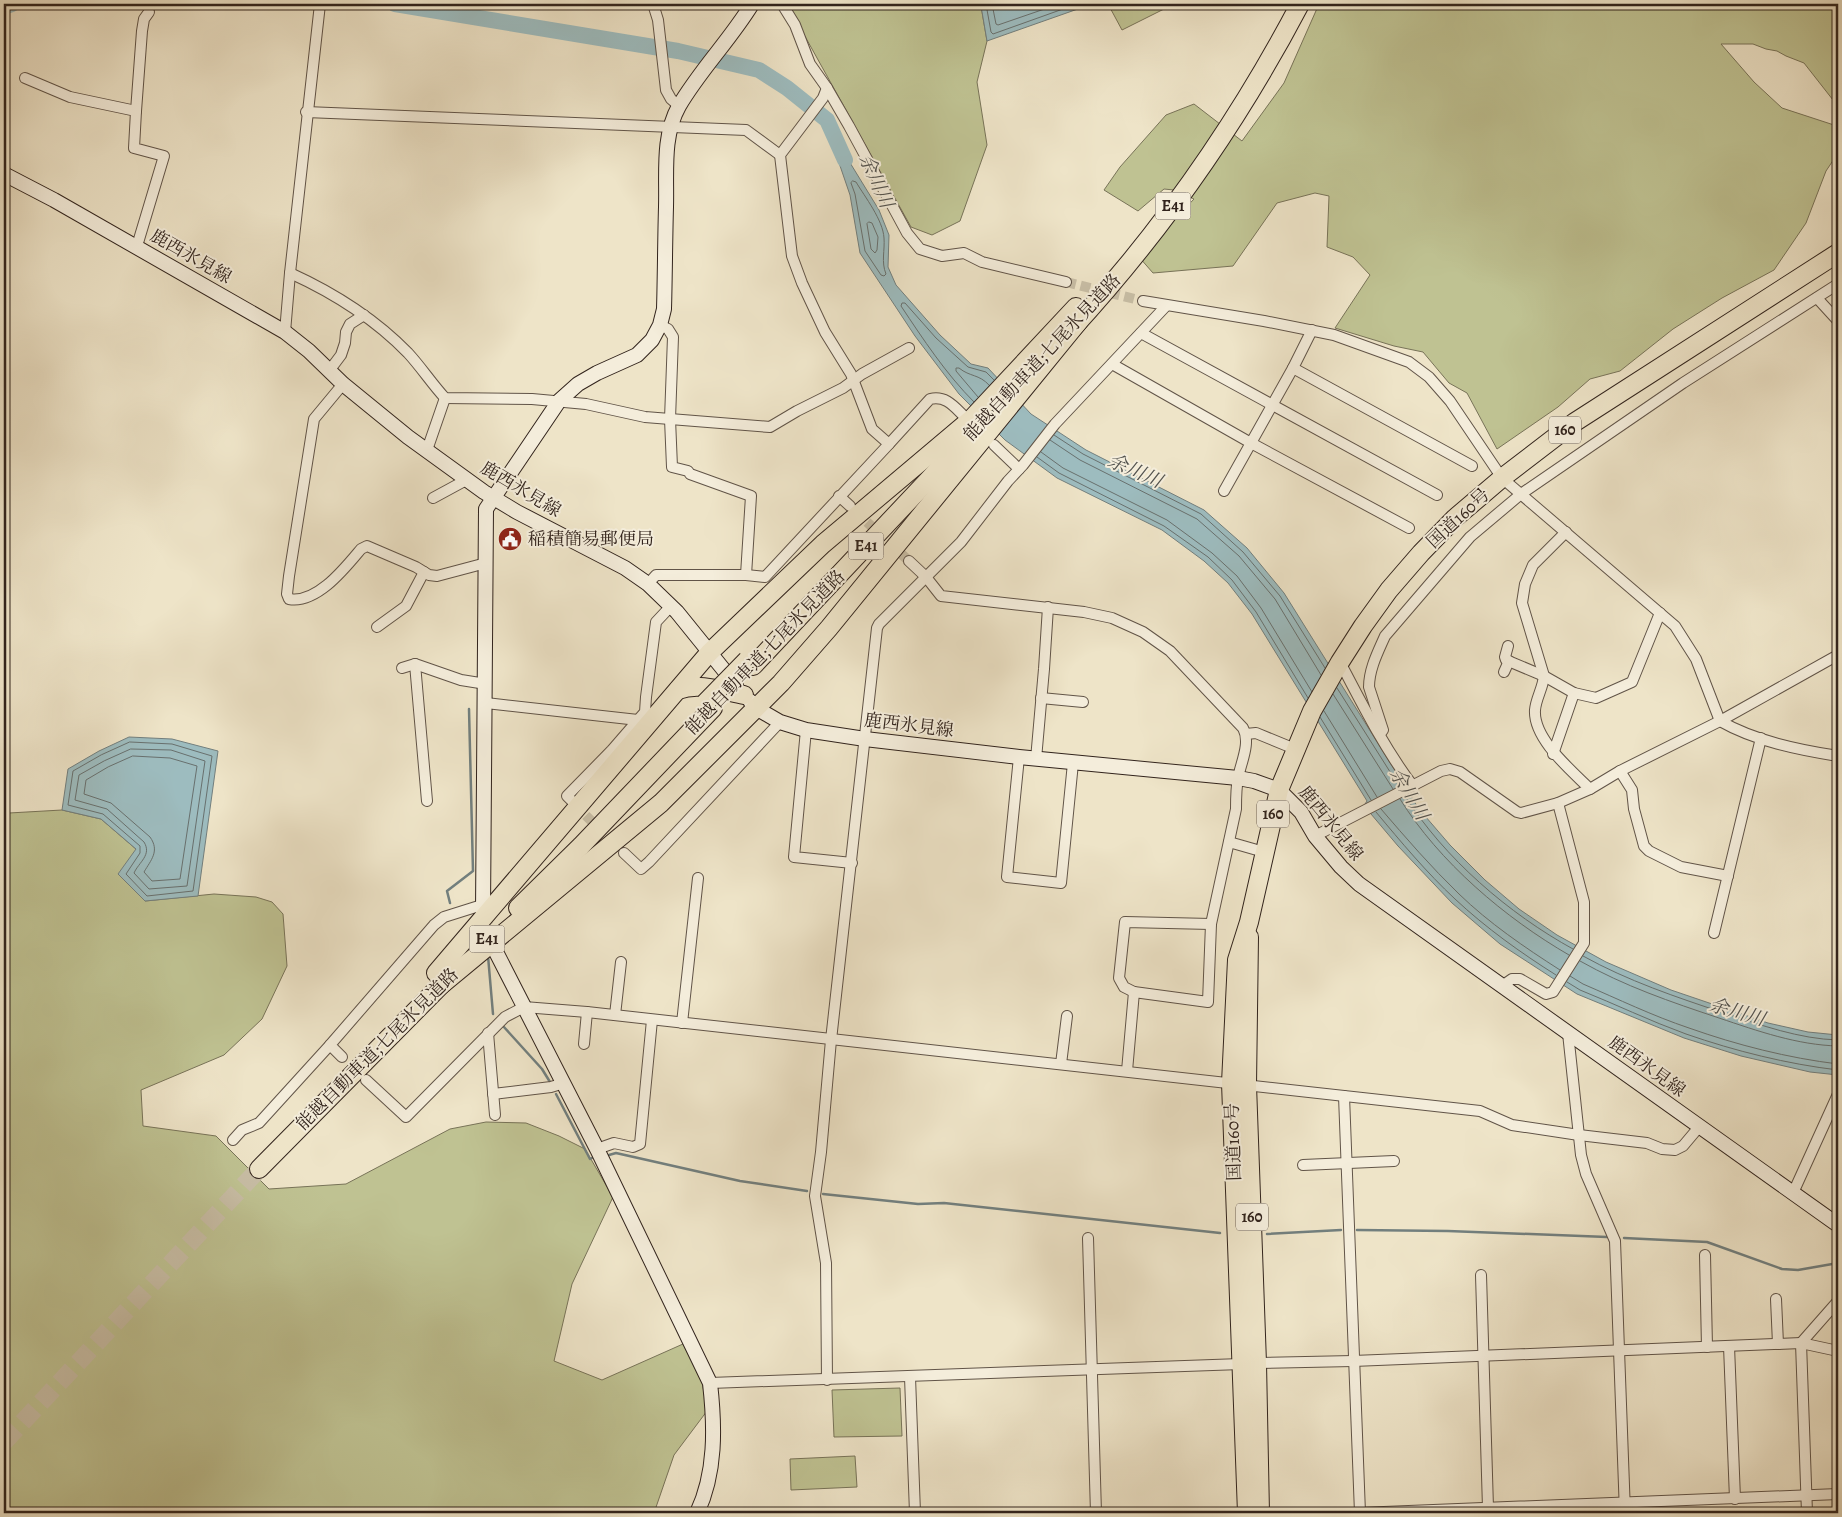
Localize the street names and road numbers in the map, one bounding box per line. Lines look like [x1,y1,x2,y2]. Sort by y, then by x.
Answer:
road number: E41 [1156,192,1190,220]
street label: 鹿西氷見線 [146,223,236,289]
street label: 能越自動車道;七尾氷見道路 [958,268,1126,446]
road number: 160 [1549,416,1581,444]
street label: 鹿西氷見線 [476,456,566,522]
street label: 国道160号 [1421,483,1495,553]
road number: E41 [848,532,884,560]
street label: 能越自動車道;七尾氷見道路 [680,564,850,740]
street label: 鹿西氷見線 [863,708,955,742]
street label: 鹿西氷見線 [1293,780,1369,866]
road number: 160 [1257,801,1289,828]
road number: E41 [470,926,504,952]
street label: 能越自動車道;七尾氷見道路 [291,963,463,1135]
street label: 鹿西氷見線 [1604,1030,1690,1102]
street label: 国道160号 [1220,1103,1246,1181]
road number: 160 [1236,1204,1268,1230]

